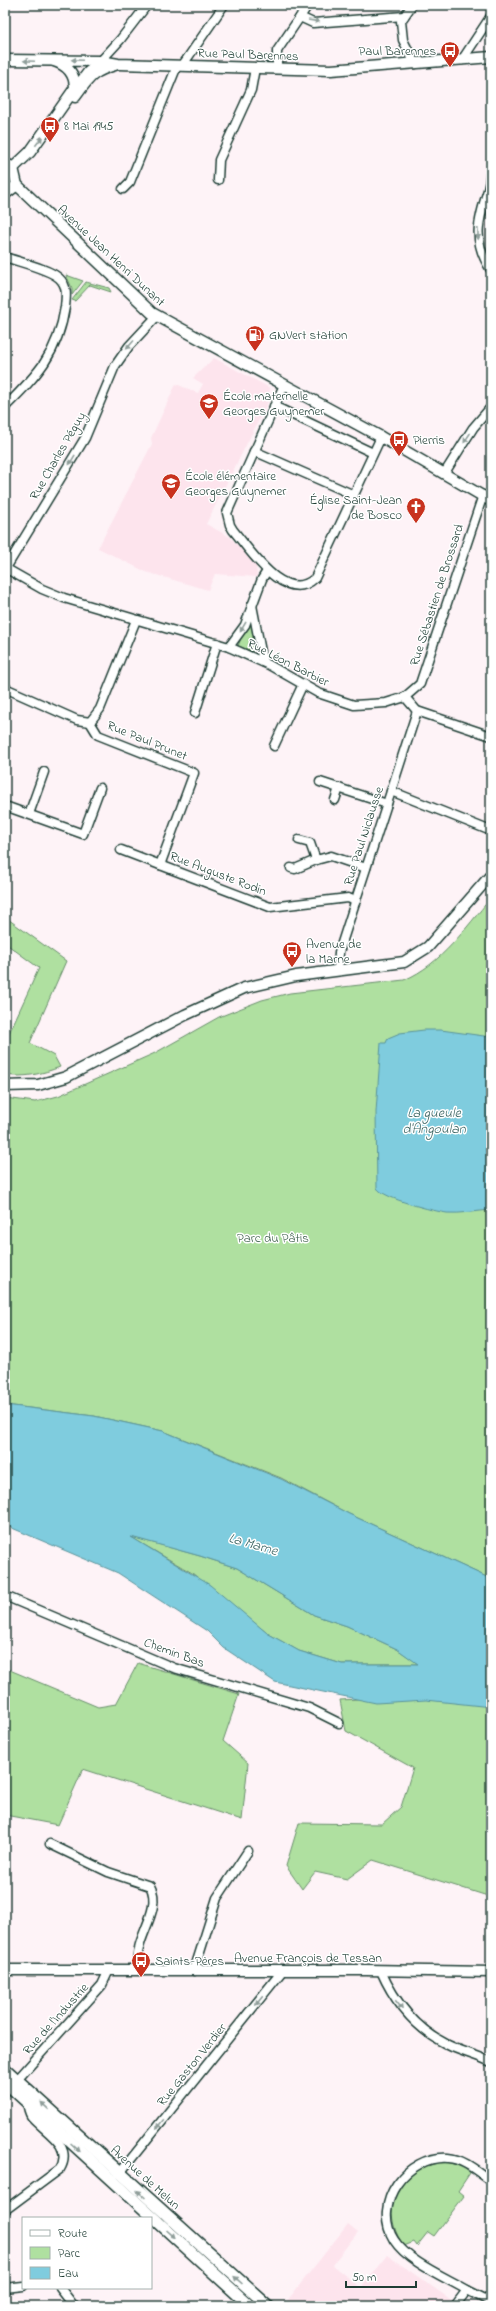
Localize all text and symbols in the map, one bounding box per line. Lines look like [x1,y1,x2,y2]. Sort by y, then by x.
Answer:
one-way arrow [307,18,320,24]
bus stop icon: Paul Barennes [439,40,461,68]
place label: Paul Barennes [359,42,436,61]
street label: Rue Paul Barennes [197,44,299,66]
one-way arrow [23,57,35,64]
one-way arrow [70,57,83,63]
bus stop icon: 8 Mai 1945 [39,115,61,143]
place label: 8 Mai 1945 [64,117,114,136]
one-way arrow [34,136,42,146]
street label: Avenue Jean Henri Dunant [53,201,170,312]
one-way arrow [475,227,481,240]
fuel station icon: GNVert station [244,324,266,352]
place label: GNVert station [269,326,347,345]
one-way arrow [126,340,135,350]
place label: École maternelle Georges Guynemer [223,387,325,422]
school or university icon: École maternelle Georges Guynemer [198,392,220,420]
street label: Rue Charles Péguy [25,408,92,504]
bus stop icon: Pierris [388,429,410,457]
place label: Pierris [413,431,445,450]
one-way arrow [463,433,471,443]
one-way arrow [68,455,76,465]
place label: École élémentaire Georges Guynemer [185,467,287,502]
school or university icon: École élémentaire Georges Guynemer [160,472,182,500]
place label: Église Saint-Jean de Bosco [310,491,402,525]
church icon: Église Saint-Jean de Bosco [405,496,427,524]
street label: Rue Sébastien de Brossard [405,521,469,668]
one-way arrow [239,621,246,633]
street label: Rue Léon Barbier [244,634,333,692]
street label: Rue Paul Prunet [104,716,191,766]
street label: Rue Paul Niclausse [339,784,389,888]
street label: Rue Auguste Rodin [166,847,269,902]
place label: Avenue de la Marne [306,935,361,969]
bus stop icon: Avenue de la Marne [281,940,303,968]
water label: La gueule d'Angoulan [402,1103,467,1140]
park label: Parc du Pâtis [237,1229,309,1248]
water label: La Marne [226,1528,281,1562]
street label: Chemin Bas [141,1633,207,1673]
street label: Avenue François de Tessan [234,1949,382,1968]
bus stop icon: Saints-Pères [130,1950,152,1978]
place label: Saints-Pères [155,1952,224,1971]
street label: Rue de l'Industrie [19,1979,94,2059]
one-way arrow [254,1996,263,2007]
one-way arrow [395,1999,404,2010]
street label: Rue Gaston Verdier [153,2019,232,2110]
one-way arrow [40,2101,50,2111]
one-way arrow [156,2119,165,2130]
street label: Avenue de Melun [106,2141,184,2215]
one-way arrow [70,2142,80,2151]
one-way arrow [136,2189,146,2198]
legend [22,2217,152,2289]
text: Route [58,2225,88,2243]
one-way arrow [166,2229,176,2239]
text: Parc [58,2245,80,2263]
scale bar [346,2263,416,2289]
text: Eau [58,2265,79,2283]
text: 50 m [352,2269,376,2287]
one-way arrow [233,2276,243,2285]

